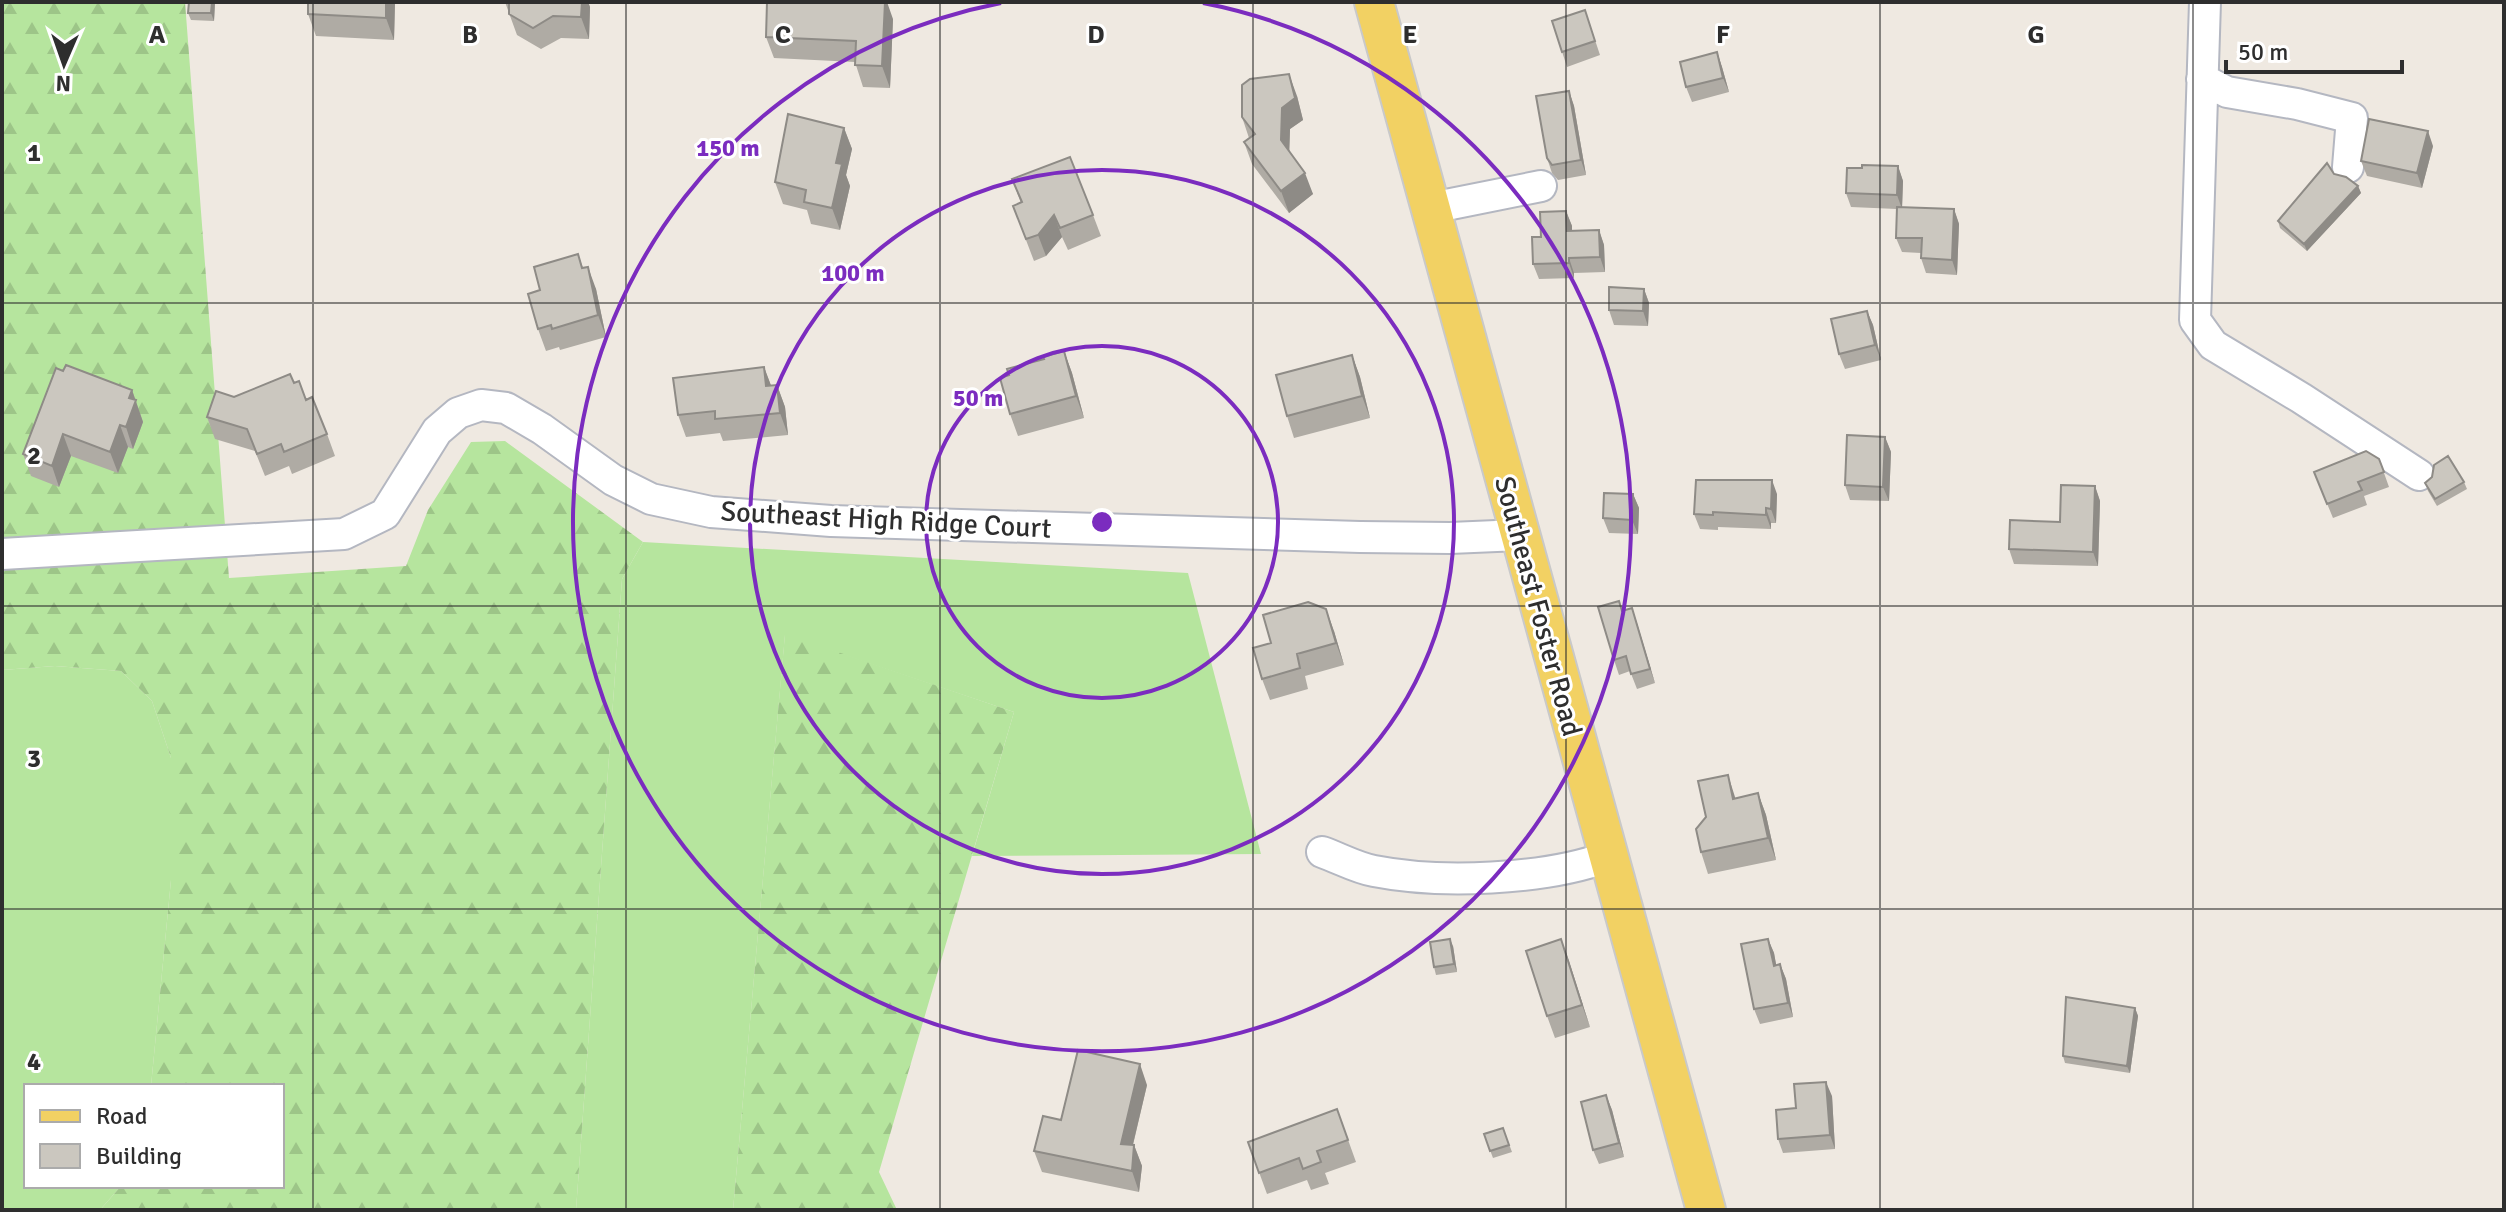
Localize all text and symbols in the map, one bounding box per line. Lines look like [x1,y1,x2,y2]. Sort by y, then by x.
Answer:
text: A [149,19,166,51]
text: B [462,19,478,51]
text: C [775,19,791,51]
text: D [1087,19,1105,51]
text: E [1403,19,1417,51]
text: F [1716,19,1730,51]
text: G [2027,19,2045,51]
north arrow [24,24,104,104]
scale bar [2226,24,2402,74]
text: 50 m [2238,37,2288,67]
text: N [55,70,71,97]
text: 150 m [696,133,760,163]
text: 1 [27,137,41,169]
text: 100 m [821,258,885,288]
text: 50 m [953,383,1003,413]
text: 2 [27,440,41,472]
street label: Southeast Foster Road [1487,473,1589,740]
street label: Southeast High Ridge Court [720,494,1052,546]
centre of rings [1088,508,1116,536]
text: 3 [27,743,41,775]
text: 4 [27,1046,41,1078]
legend [24,1084,284,1188]
text: Road [96,1101,147,1131]
text: Building [96,1141,182,1171]

